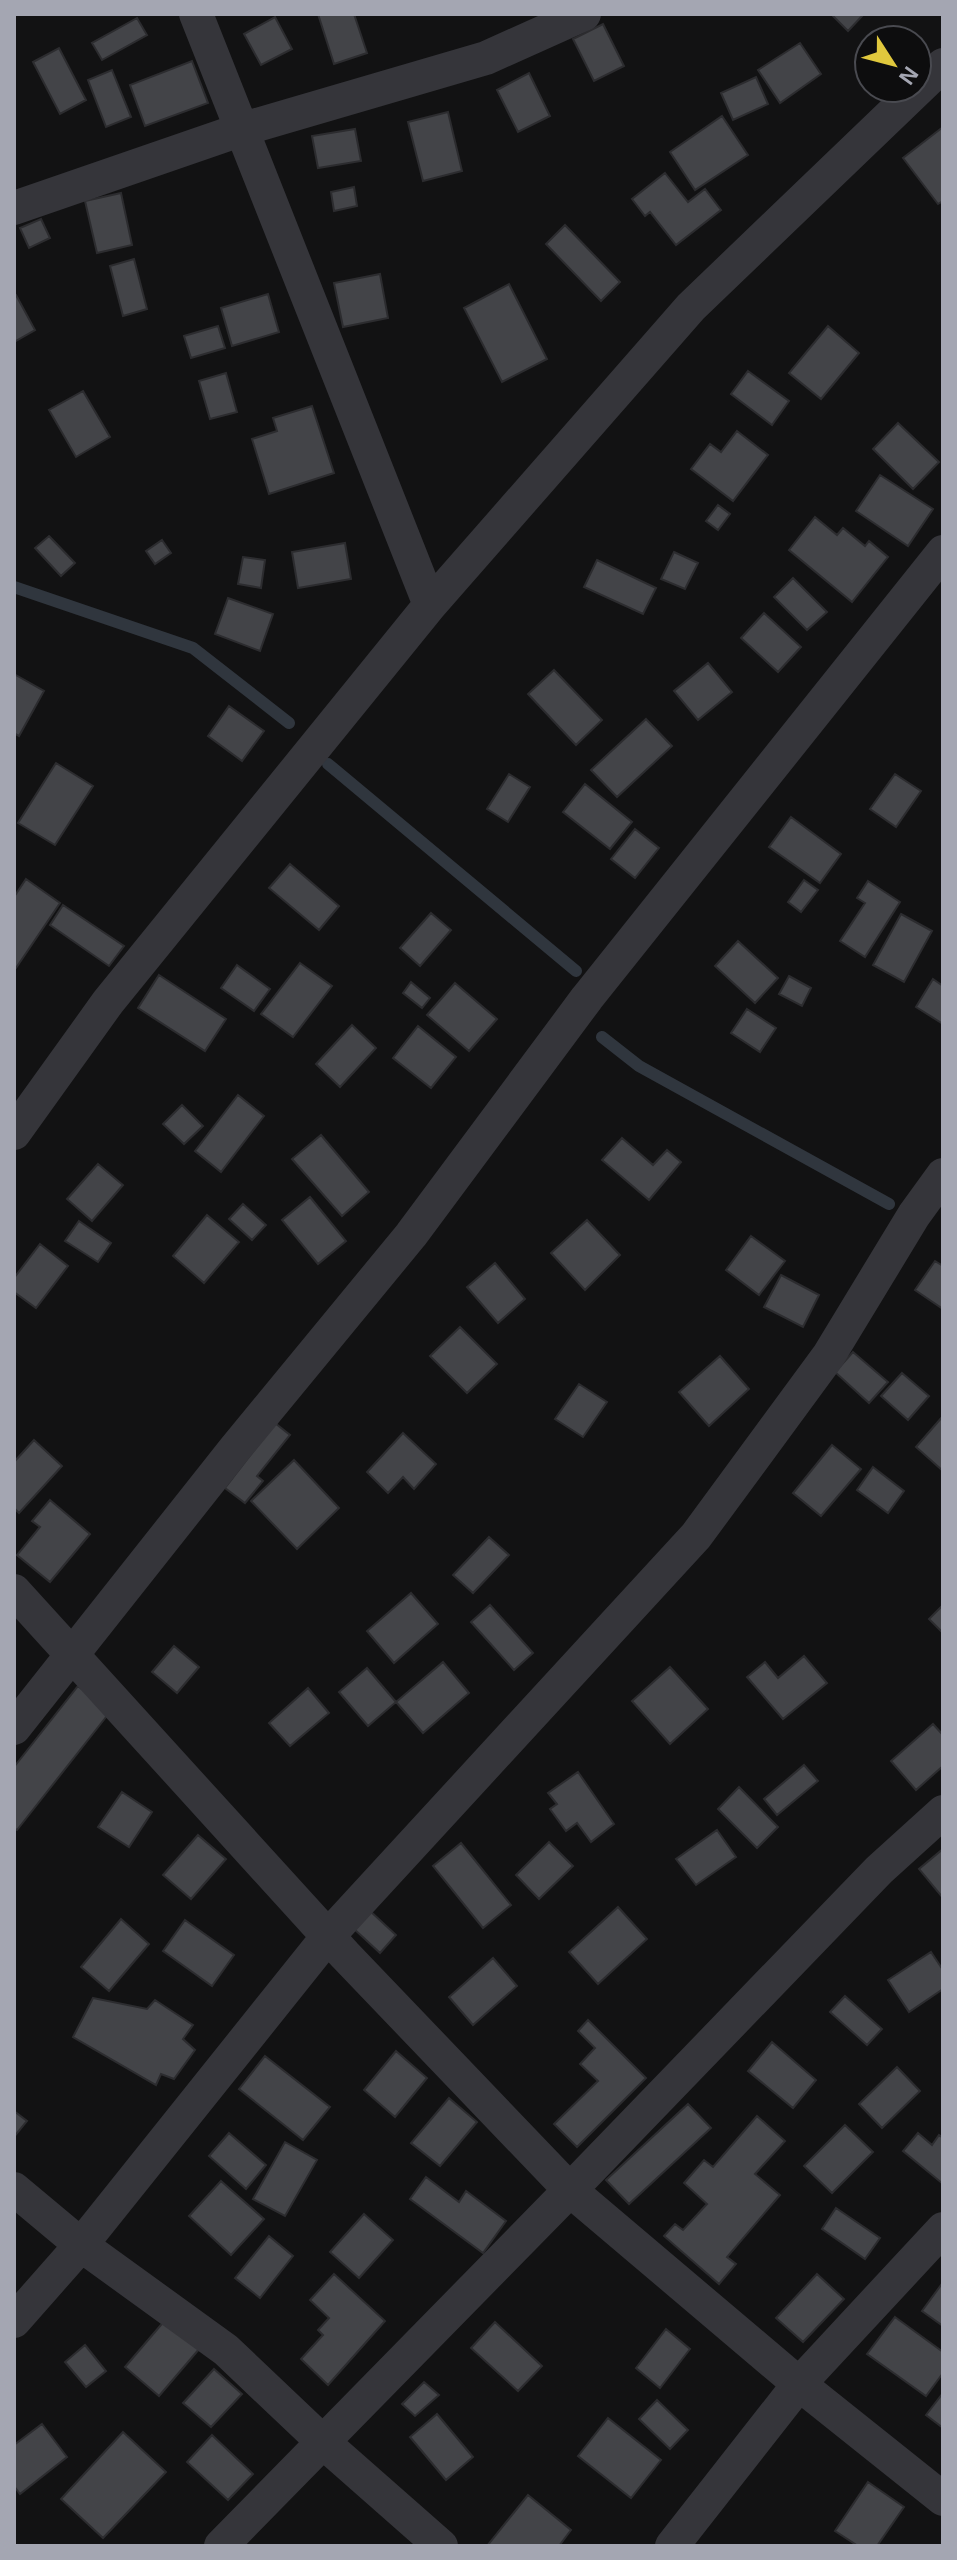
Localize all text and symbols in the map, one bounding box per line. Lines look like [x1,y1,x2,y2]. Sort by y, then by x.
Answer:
north arrow [853,24,933,104]
text: N [894,62,924,89]

